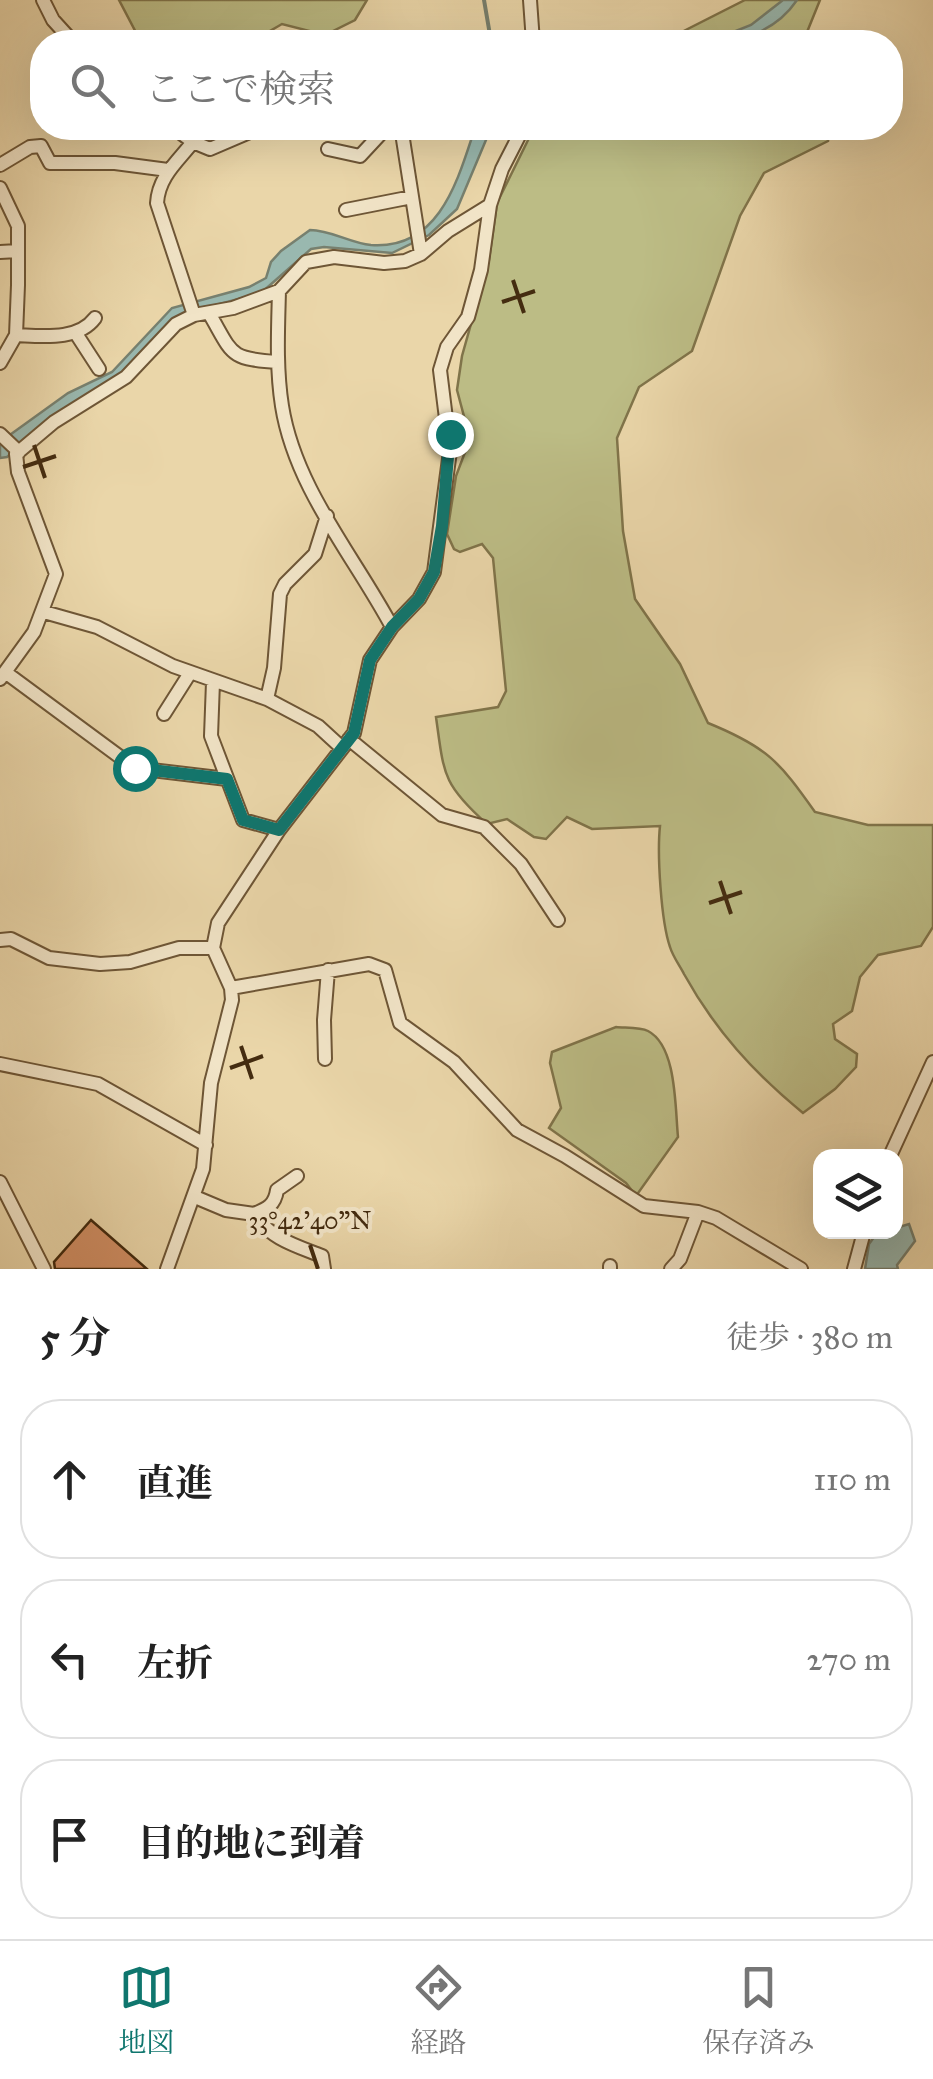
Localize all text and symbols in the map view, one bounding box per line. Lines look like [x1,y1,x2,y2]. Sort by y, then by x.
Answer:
search box [30,30,903,140]
icon: search [65,58,120,113]
text: ここで検索 [145,66,335,112]
route end [428,412,474,458]
route start [113,746,159,792]
map controls [813,1149,903,1239]
button: layers [813,1149,903,1239]
text: 33°42'40"N [249,1205,371,1236]
text: 5 分 [40,1312,111,1364]
text: 徒歩 · 380 m [726,1318,893,1357]
icon: ahead [42,1452,97,1507]
text: 直進 [137,1460,213,1506]
text: 110 m [813,1460,891,1499]
icon: left [42,1632,97,1687]
text: 左折 [137,1640,213,1686]
text: 270 m [807,1640,891,1679]
icon: arrive [42,1812,97,1867]
text: 目的地に到着 [137,1820,365,1866]
tab: 地図 [118,1960,174,2060]
tab: 経路 [410,1960,467,2060]
tab: 保存済み [703,1960,815,2060]

